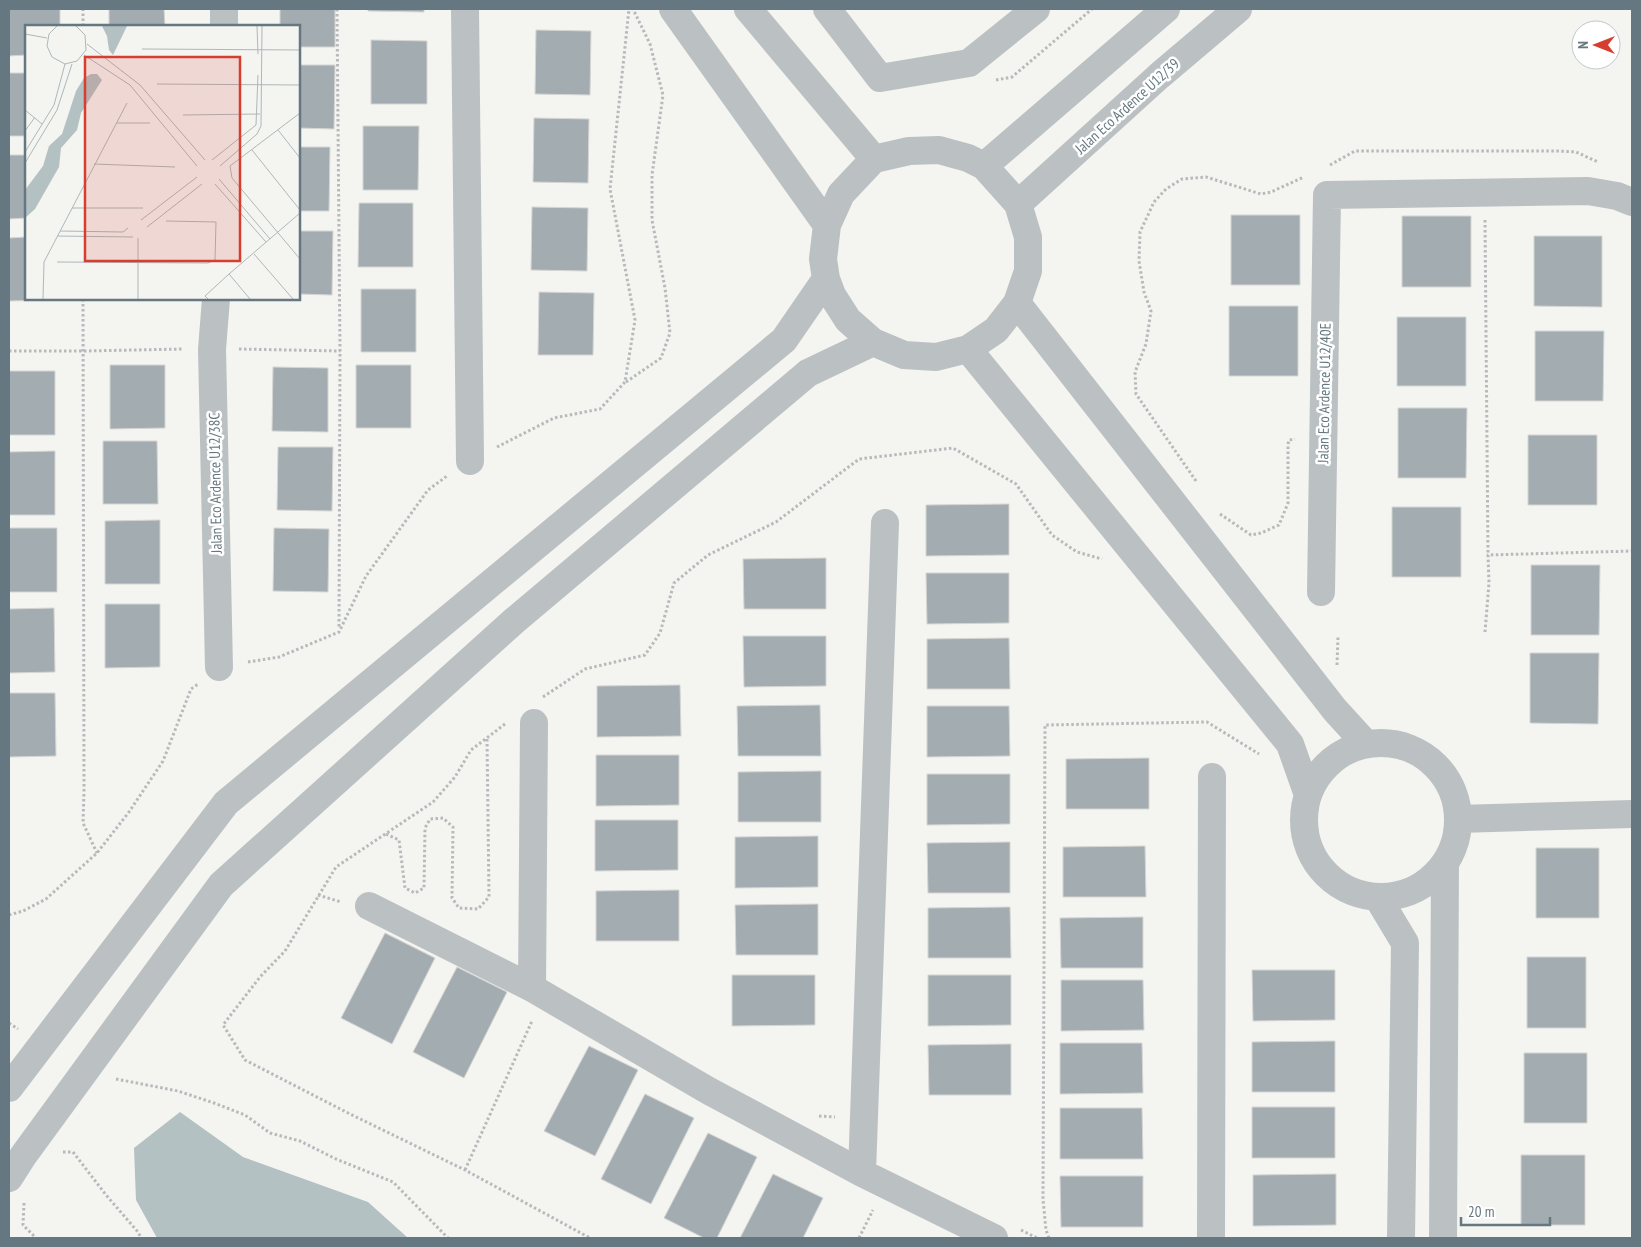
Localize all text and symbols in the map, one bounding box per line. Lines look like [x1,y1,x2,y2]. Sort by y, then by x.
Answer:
north arrow [1571,20,1621,70]
inset map [25,25,300,300]
text: N [1574,41,1592,49]
street label: Jalan Eco Ardence U12/39 [1070,54,1183,159]
street label: Jalan Eco Ardence U12/40E [1313,323,1335,464]
street label: Jalan Eco Ardence U12/38C [204,412,226,555]
scale bar [1461,1194,1550,1226]
text: 20 m [1468,1202,1494,1221]

